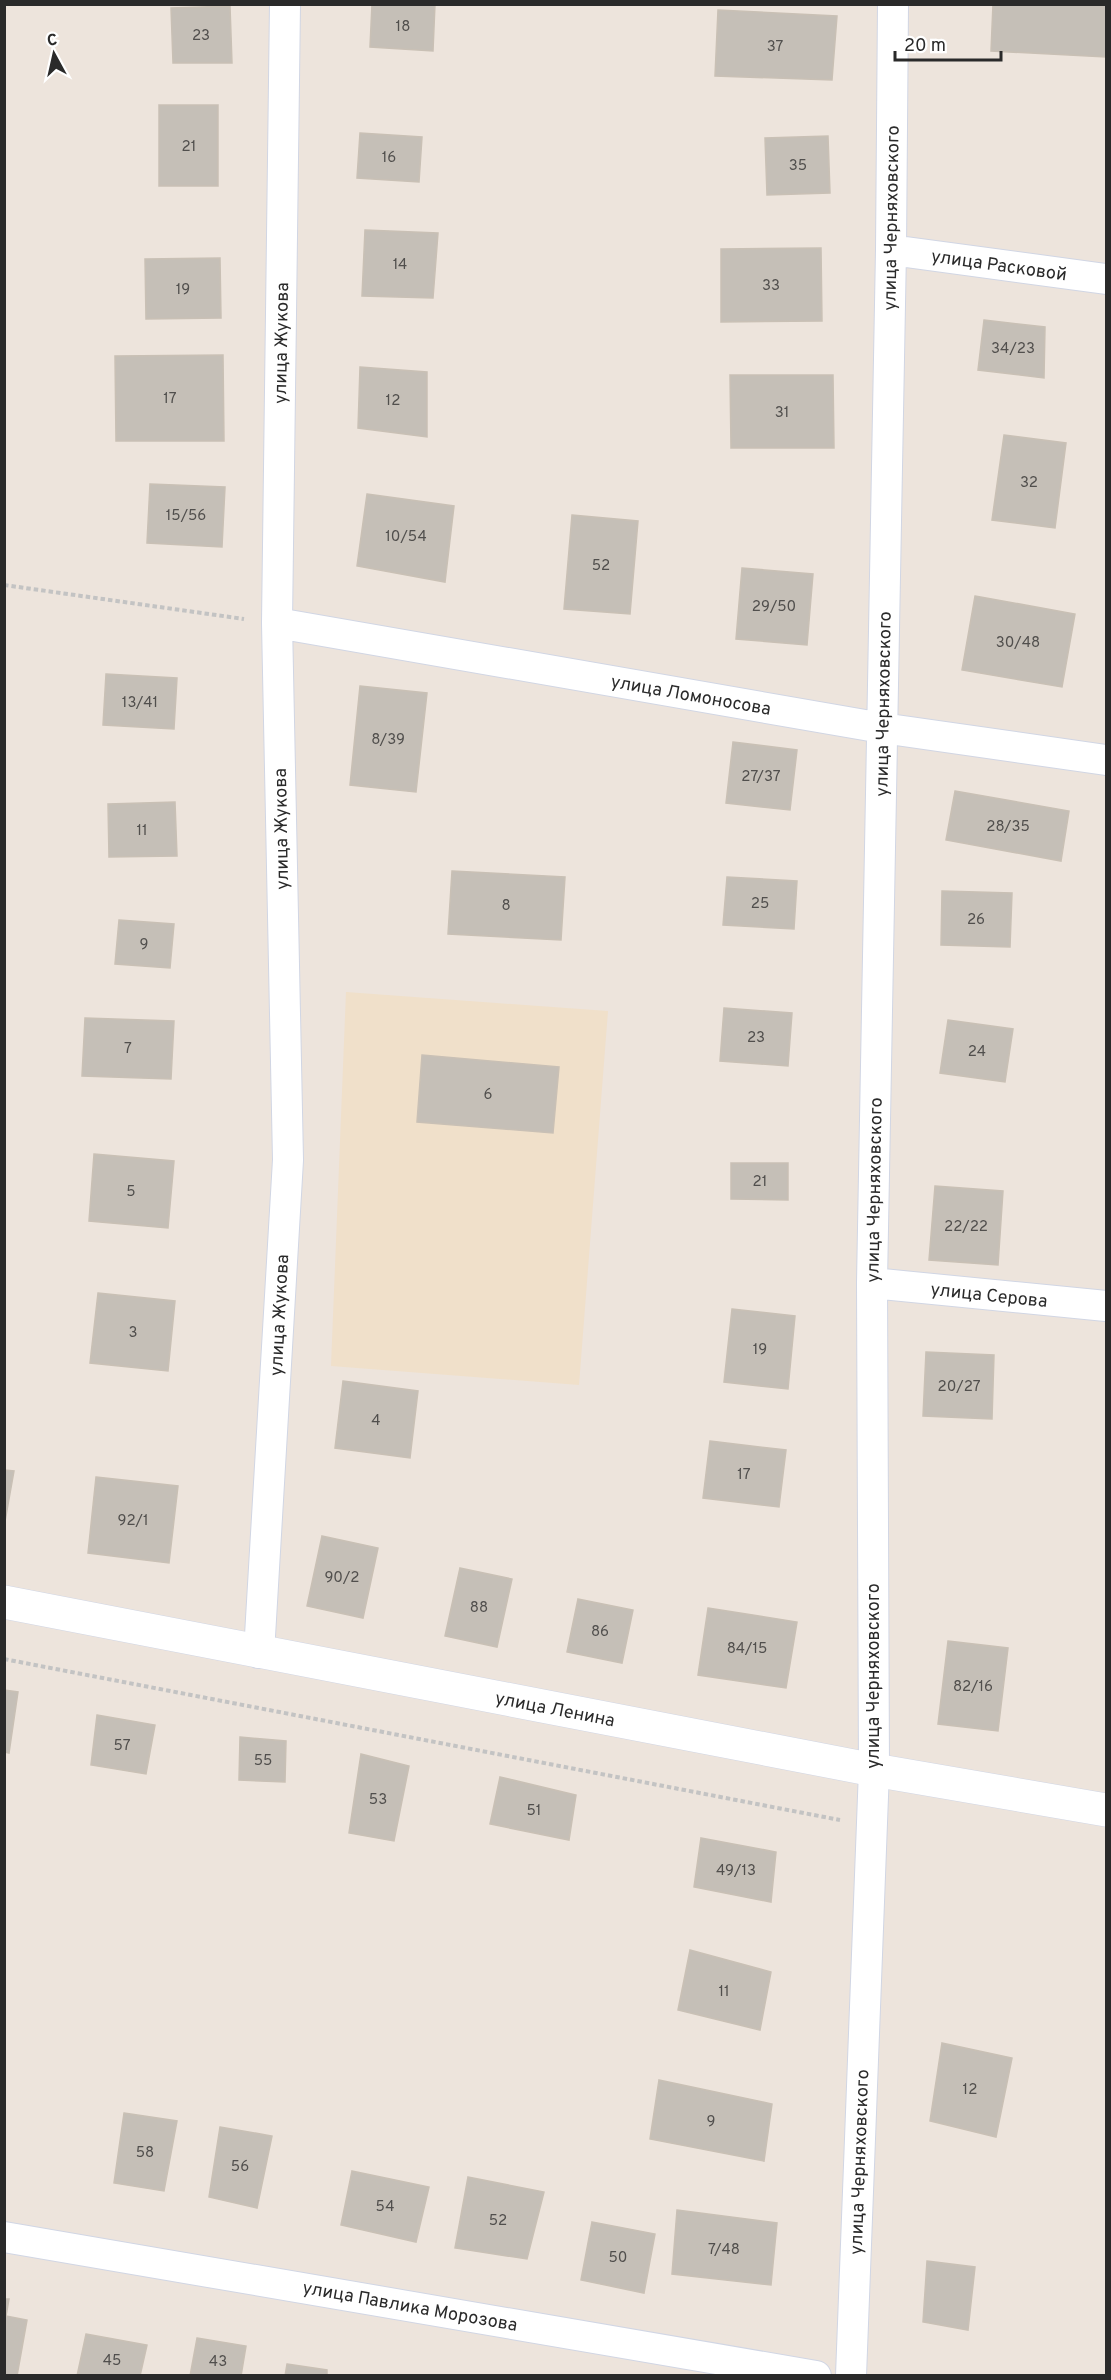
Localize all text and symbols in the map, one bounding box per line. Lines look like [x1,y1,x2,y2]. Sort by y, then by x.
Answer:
house number: 18 [396,18,410,37]
north arrow [24,24,84,84]
scale bar [895,24,1002,62]
house number: 23 [192,27,210,46]
text: С [46,31,59,52]
text: 20 m [904,35,946,58]
house number: 37 [767,38,784,57]
street label: улица Черняховского [879,125,906,311]
house number: 21 [182,138,196,157]
house number: 16 [382,149,396,168]
house number: 35 [789,157,807,176]
street label: улица Расковой [929,246,1068,287]
house number: 14 [393,256,407,275]
house number: 33 [762,277,780,296]
house number: 19 [176,281,190,300]
street label: улица Жукова [270,282,295,404]
house number: 34/23 [991,340,1035,359]
house number: 17 [163,390,177,409]
house number: 12 [386,392,400,411]
house number: 31 [775,404,789,423]
house number: 32 [1020,474,1038,493]
house number: 15/56 [166,507,206,526]
house number: 10/54 [385,528,427,547]
house number: 52 [592,557,610,576]
house number: 29/50 [752,598,796,617]
street label: улица Черняховского [871,611,898,797]
house number: 30/48 [996,634,1040,653]
street label: улица Ломоносова [609,671,773,722]
house number: 13/41 [122,694,158,713]
house number: 8/39 [371,731,405,750]
street label: улица Жукова [270,768,295,890]
house number: 27/37 [741,768,781,787]
house number: 28/35 [986,818,1030,837]
house number: 11 [136,822,148,841]
house number: 25 [751,895,769,914]
house number: 8 [501,897,511,916]
house number: 26 [967,911,985,930]
house number: 9 [140,936,148,955]
house number: 23 [747,1029,765,1048]
house number: 7 [124,1040,132,1059]
house number: 24 [968,1043,986,1062]
house number: 6 [484,1086,493,1105]
street label: улица Черняховского [862,1097,889,1283]
house number: 21 [753,1173,767,1192]
house number: 5 [126,1183,136,1202]
house number: 22/22 [944,1218,988,1237]
street label: улица Жукова [266,1254,295,1377]
street label: улица Серова [929,1279,1049,1314]
house number: 3 [128,1324,138,1343]
house number: 19 [753,1341,767,1360]
house number: 20/27 [937,1378,981,1397]
house number: 4 [371,1412,381,1431]
house number: 17 [737,1466,751,1485]
house number: 92/1 [117,1512,149,1531]
house number: 90/2 [325,1569,360,1588]
street label: улица Черняховского [863,1583,886,1769]
house number: 88 [470,1599,488,1618]
house number: 86 [591,1623,609,1642]
house number: 84/15 [727,1640,767,1659]
house number: 82/16 [953,1678,993,1697]
street label: улица Ленина [493,1688,617,1733]
house number: 57 [114,1737,131,1756]
house number: 55 [254,1752,272,1771]
house number: 53 [369,1791,387,1810]
house number: 51 [527,1802,541,1821]
house number: 49/13 [716,1862,756,1881]
house number: 11 [718,1983,730,2002]
street label: улица Черняховского [846,2069,875,2255]
house number: 12 [963,2081,977,2100]
house number: 9 [707,2113,715,2132]
house number: 58 [136,2144,154,2163]
house number: 56 [231,2158,249,2177]
house number: 54 [376,2198,394,2217]
house number: 52 [489,2212,507,2231]
house number: 7/48 [708,2241,740,2260]
house number: 50 [609,2249,627,2268]
street label: улица Павлика Морозова [300,2277,519,2338]
house number: 45 [103,2352,121,2371]
house number: 43 [209,2353,227,2372]

